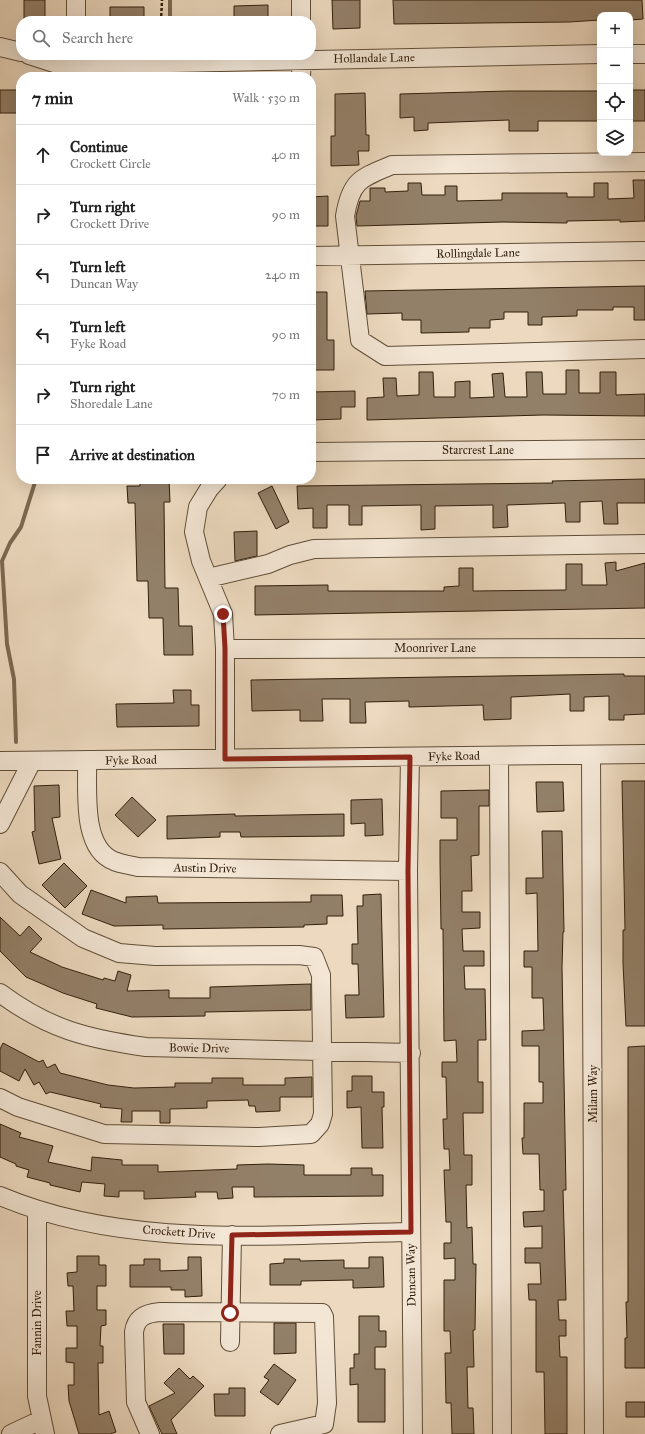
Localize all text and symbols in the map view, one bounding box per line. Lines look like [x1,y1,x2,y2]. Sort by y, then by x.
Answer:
map controls [597,12,633,156]
button: + [597,12,633,48]
search box [16,16,316,60]
icon: search [30,27,52,49]
text: Search here [62,29,133,47]
button: − [597,48,633,84]
street label: Hollandale Lane [333,50,415,66]
button: locate [597,84,633,120]
text: 7 min [32,88,73,109]
text: Walk · 530 m [232,90,300,106]
button: layers [597,120,633,156]
text: Continue [70,138,128,156]
icon: ahead [32,144,54,166]
text: 40 m [271,147,300,163]
text: Crockett Circle [70,156,151,172]
text: Turn right [70,198,135,216]
icon: right [32,204,54,226]
text: 90 m [272,207,300,223]
text: Crockett Drive [70,216,149,232]
street label: Rollingdale Lane [436,245,520,262]
text: Turn left [70,258,126,276]
icon: left [32,264,54,286]
text: 240 m [265,267,300,283]
text: Duncan Way [70,276,138,292]
text: Turn left [70,318,126,336]
icon: left [32,324,54,346]
text: 90 m [272,327,300,343]
text: Fyke Road [70,336,126,352]
text: Turn right [70,378,135,396]
icon: right [32,384,54,406]
text: 70 m [272,387,300,403]
text: Shoredale Lane [70,396,153,412]
street label: Starcrest Lane [442,443,514,457]
icon: arrive [32,444,54,466]
text: Arrive at destination [70,446,195,464]
route end [214,605,232,623]
street label: Moonriver Lane [394,641,476,655]
street label: Fyke Road [428,749,480,763]
street label: Fyke Road [105,753,157,767]
street label: Austin Drive [172,860,237,876]
street label: Bowie Drive [169,1040,229,1056]
street label: Milam Way [586,1065,600,1123]
street label: Crockett Drive [142,1222,216,1242]
street label: Duncan Way [403,1243,419,1307]
street label: Fannin Drive [30,1290,44,1356]
route start [221,1304,239,1322]

